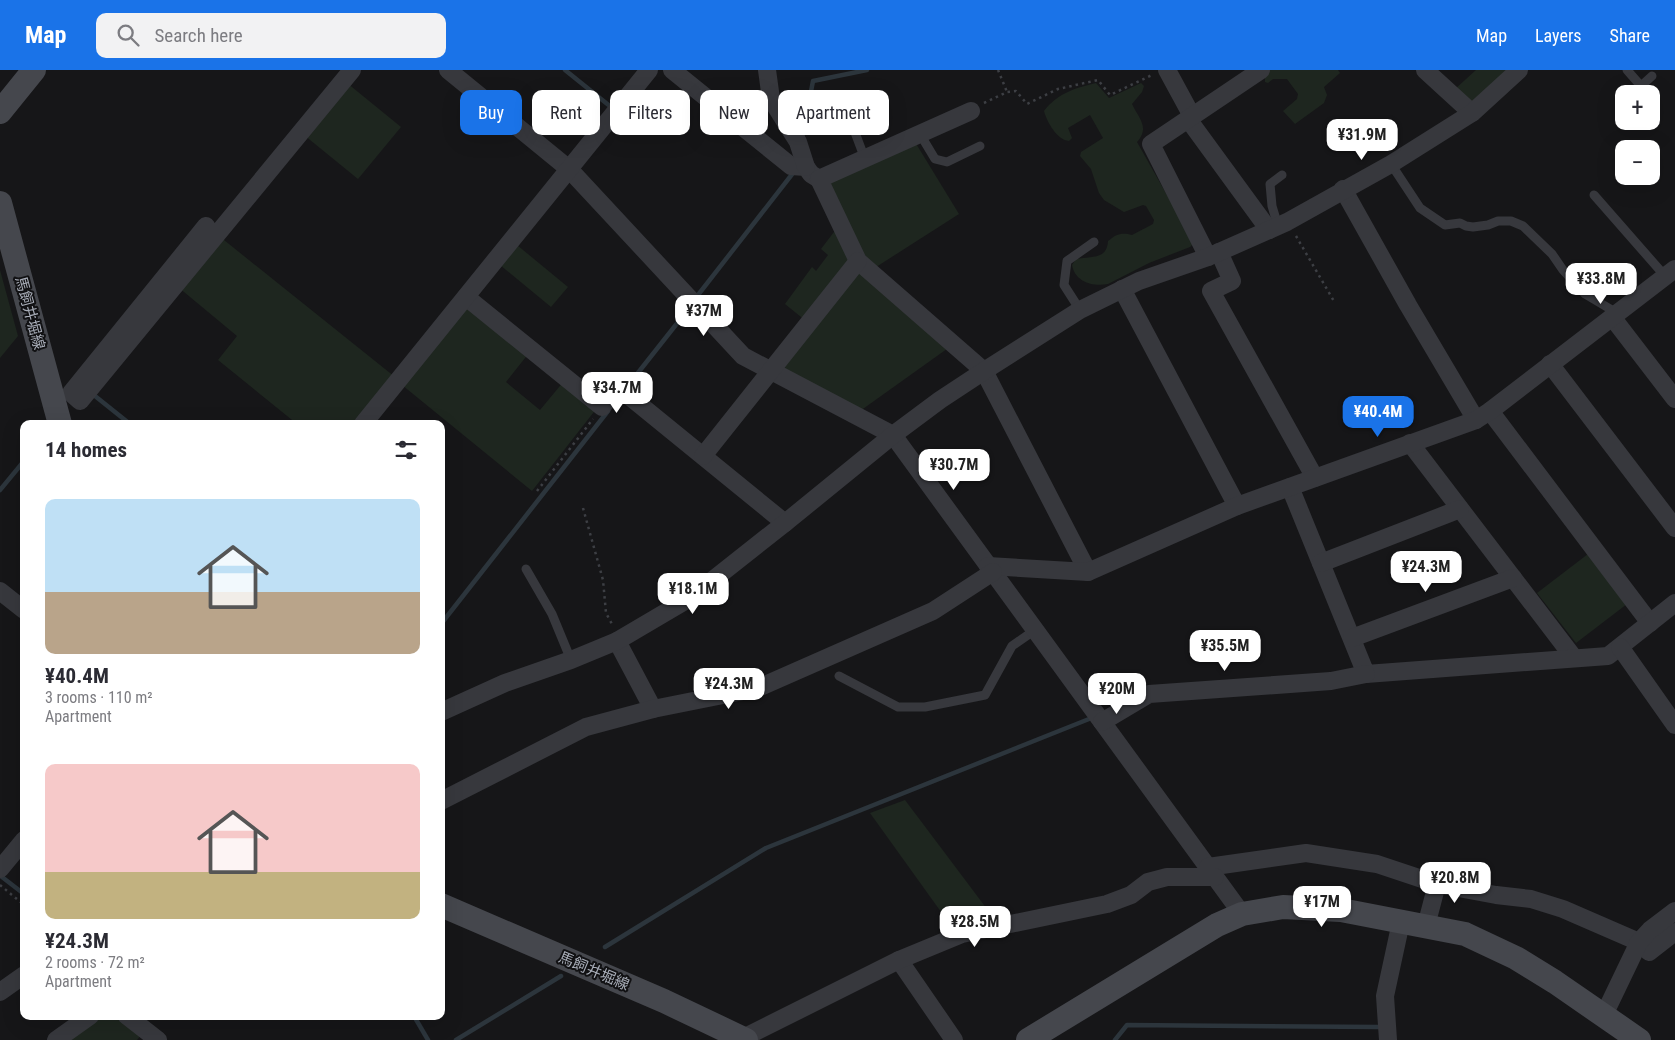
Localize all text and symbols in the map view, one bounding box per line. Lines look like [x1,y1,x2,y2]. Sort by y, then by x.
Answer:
search box [96,13,446,58]
text: Map [25,21,66,49]
icon: search [114,21,142,49]
text: Search here [154,24,243,47]
text: Map [1476,25,1507,46]
text: Layers [1535,25,1582,46]
text: Share [1610,25,1650,46]
map controls [1615,85,1660,185]
button: + [1615,85,1660,130]
chip: Buy [460,90,522,135]
chip: Rent [532,90,600,135]
chip: Filters [610,90,690,135]
chip: New [700,90,768,135]
chip: Apartment [778,90,889,135]
pin: ¥31.9M [1321,118,1403,161]
text: ¥31.9M [1338,125,1386,144]
button: − [1615,140,1660,185]
pin: ¥33.8M [1560,262,1642,305]
text: ¥33.8M [1577,269,1625,288]
street label: 馬飼井堀線 [12,274,48,352]
pin: ¥37M [674,294,734,337]
text: ¥37M [686,301,722,320]
pin: ¥34.7M [576,372,658,414]
text: ¥34.7M [593,378,641,397]
pin: ¥40.4M [1337,396,1419,438]
text: ¥40.4M [1354,402,1402,421]
icon: filters [392,436,420,464]
text: 14 homes [45,438,127,462]
pin: ¥30.7M [913,448,995,491]
text: ¥30.7M [930,455,978,474]
icon: home [188,532,278,622]
pin: ¥24.3M [1385,550,1467,593]
text: ¥24.3M [1402,557,1450,576]
pin: ¥18.1M [652,572,734,615]
text: ¥18.1M [669,579,717,598]
pin: ¥35.5M [1184,630,1266,672]
text: ¥35.5M [1201,636,1249,655]
text: ¥40.4M [45,664,109,688]
pin: ¥24.3M [688,668,770,710]
pin: ¥20M [1087,672,1147,715]
text: ¥24.3M [705,674,753,693]
text: ¥20M [1099,679,1135,698]
text: 3 rooms · 110 m² [45,688,153,707]
text: Apartment [45,707,112,726]
icon: home [188,797,278,887]
pin: ¥20.8M [1414,862,1496,904]
text: ¥20.8M [1431,868,1479,887]
pin: ¥17M [1292,886,1352,928]
text: ¥17M [1304,892,1340,911]
pin: ¥28.5M [934,906,1016,948]
text: ¥28.5M [951,912,999,931]
text: ¥24.3M [45,929,109,953]
street label: 馬飼井堀線 [556,948,632,994]
text: 2 rooms · 72 m² [45,953,145,972]
text: Apartment [45,972,112,991]

